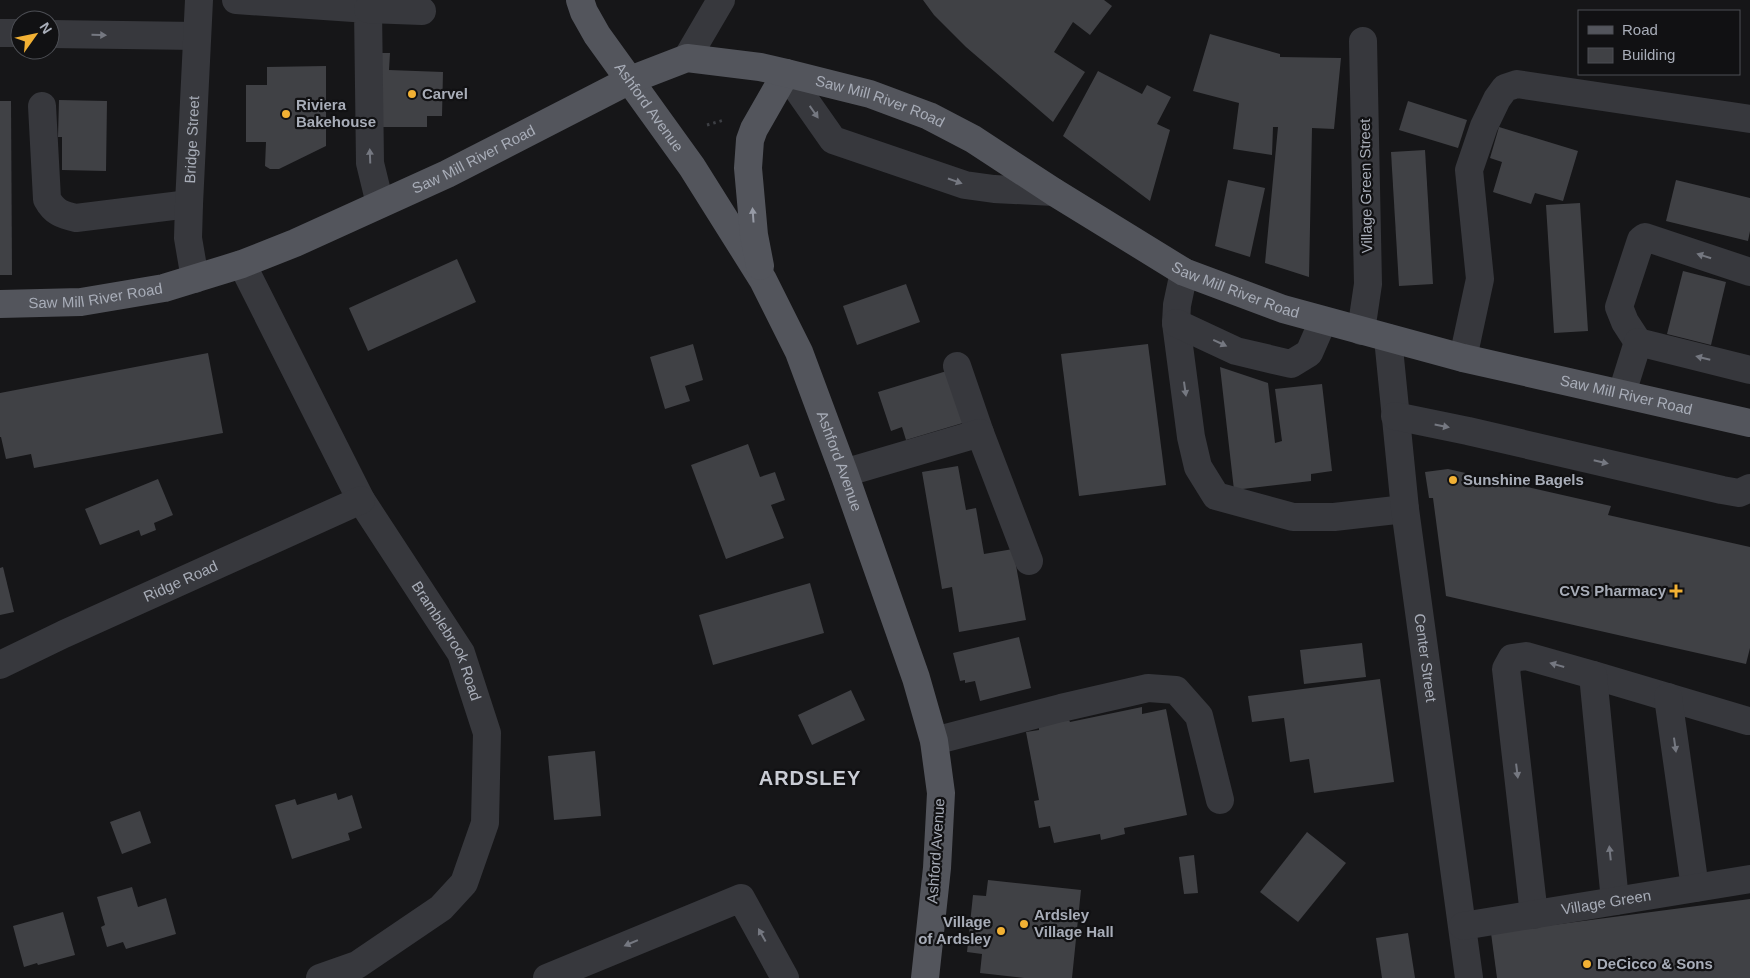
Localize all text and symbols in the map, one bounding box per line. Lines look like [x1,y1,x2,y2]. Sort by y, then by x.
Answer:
north arrow [10,10,60,60]
legend [1578,10,1740,75]
text: N [36,19,55,37]
text: Road [1622,21,1658,38]
one-way arrow [91,31,107,39]
text: Building [1622,46,1675,63]
street label: Ashford Avenue [612,59,687,155]
street label: Saw Mill River Road [814,72,948,131]
place label: Carvel [422,85,468,102]
marker: Carvel [406,88,418,100]
street label: Bridge Street [181,95,202,184]
place label: Riviera Bakehouse [296,96,376,130]
one-way arrow [809,106,819,119]
marker: Riviera Bakehouse [280,108,292,120]
street label: Village Green Street [1356,118,1375,254]
street label: Saw Mill River Road [409,121,538,197]
one-way arrow [366,148,374,164]
one-way arrow [948,177,963,185]
one-way arrow [748,206,756,222]
one-way arrow [1696,252,1711,259]
street label: Saw Mill River Road [1169,258,1301,321]
street label: Saw Mill River Road [28,279,164,311]
one-way arrow [1213,339,1228,348]
one-way arrow [1695,354,1710,362]
street label: Saw Mill River Road [1559,371,1694,418]
one-way arrow [1181,381,1189,397]
street label: Ashford Avenue [814,408,866,513]
one-way arrow [1435,422,1451,430]
one-way arrow [1593,458,1608,466]
place label: Sunshine Bagels [1463,471,1584,488]
marker: Sunshine Bagels [1447,474,1459,486]
street label: Ridge Road [141,557,220,605]
street label: Bramblebrook Road [408,578,485,703]
place label: CVS Pharmacy [1559,582,1667,599]
marker: CVS Pharmacy [1670,585,1682,597]
street label: Center Street [1411,612,1440,704]
one-way arrow [1550,660,1565,668]
one-way arrow [1671,738,1679,754]
one-way arrow [1513,763,1521,779]
district label: ARDSLEY [759,767,861,789]
street label: Ashford Avenue [923,798,948,904]
one-way arrow [1606,844,1614,860]
street label: Village Green [1560,886,1652,918]
place label: Ardsley Village Hall [1034,906,1114,940]
place label: Village of Ardsley [918,913,992,947]
marker: Ardsley Village Hall [1018,918,1030,930]
marker: Village of Ardsley [995,925,1007,937]
one-way arrow [757,929,766,942]
one-way arrow [623,940,638,948]
place label: DeCicco & Sons [1597,955,1713,972]
marker: DeCicco & Sons [1581,958,1593,970]

